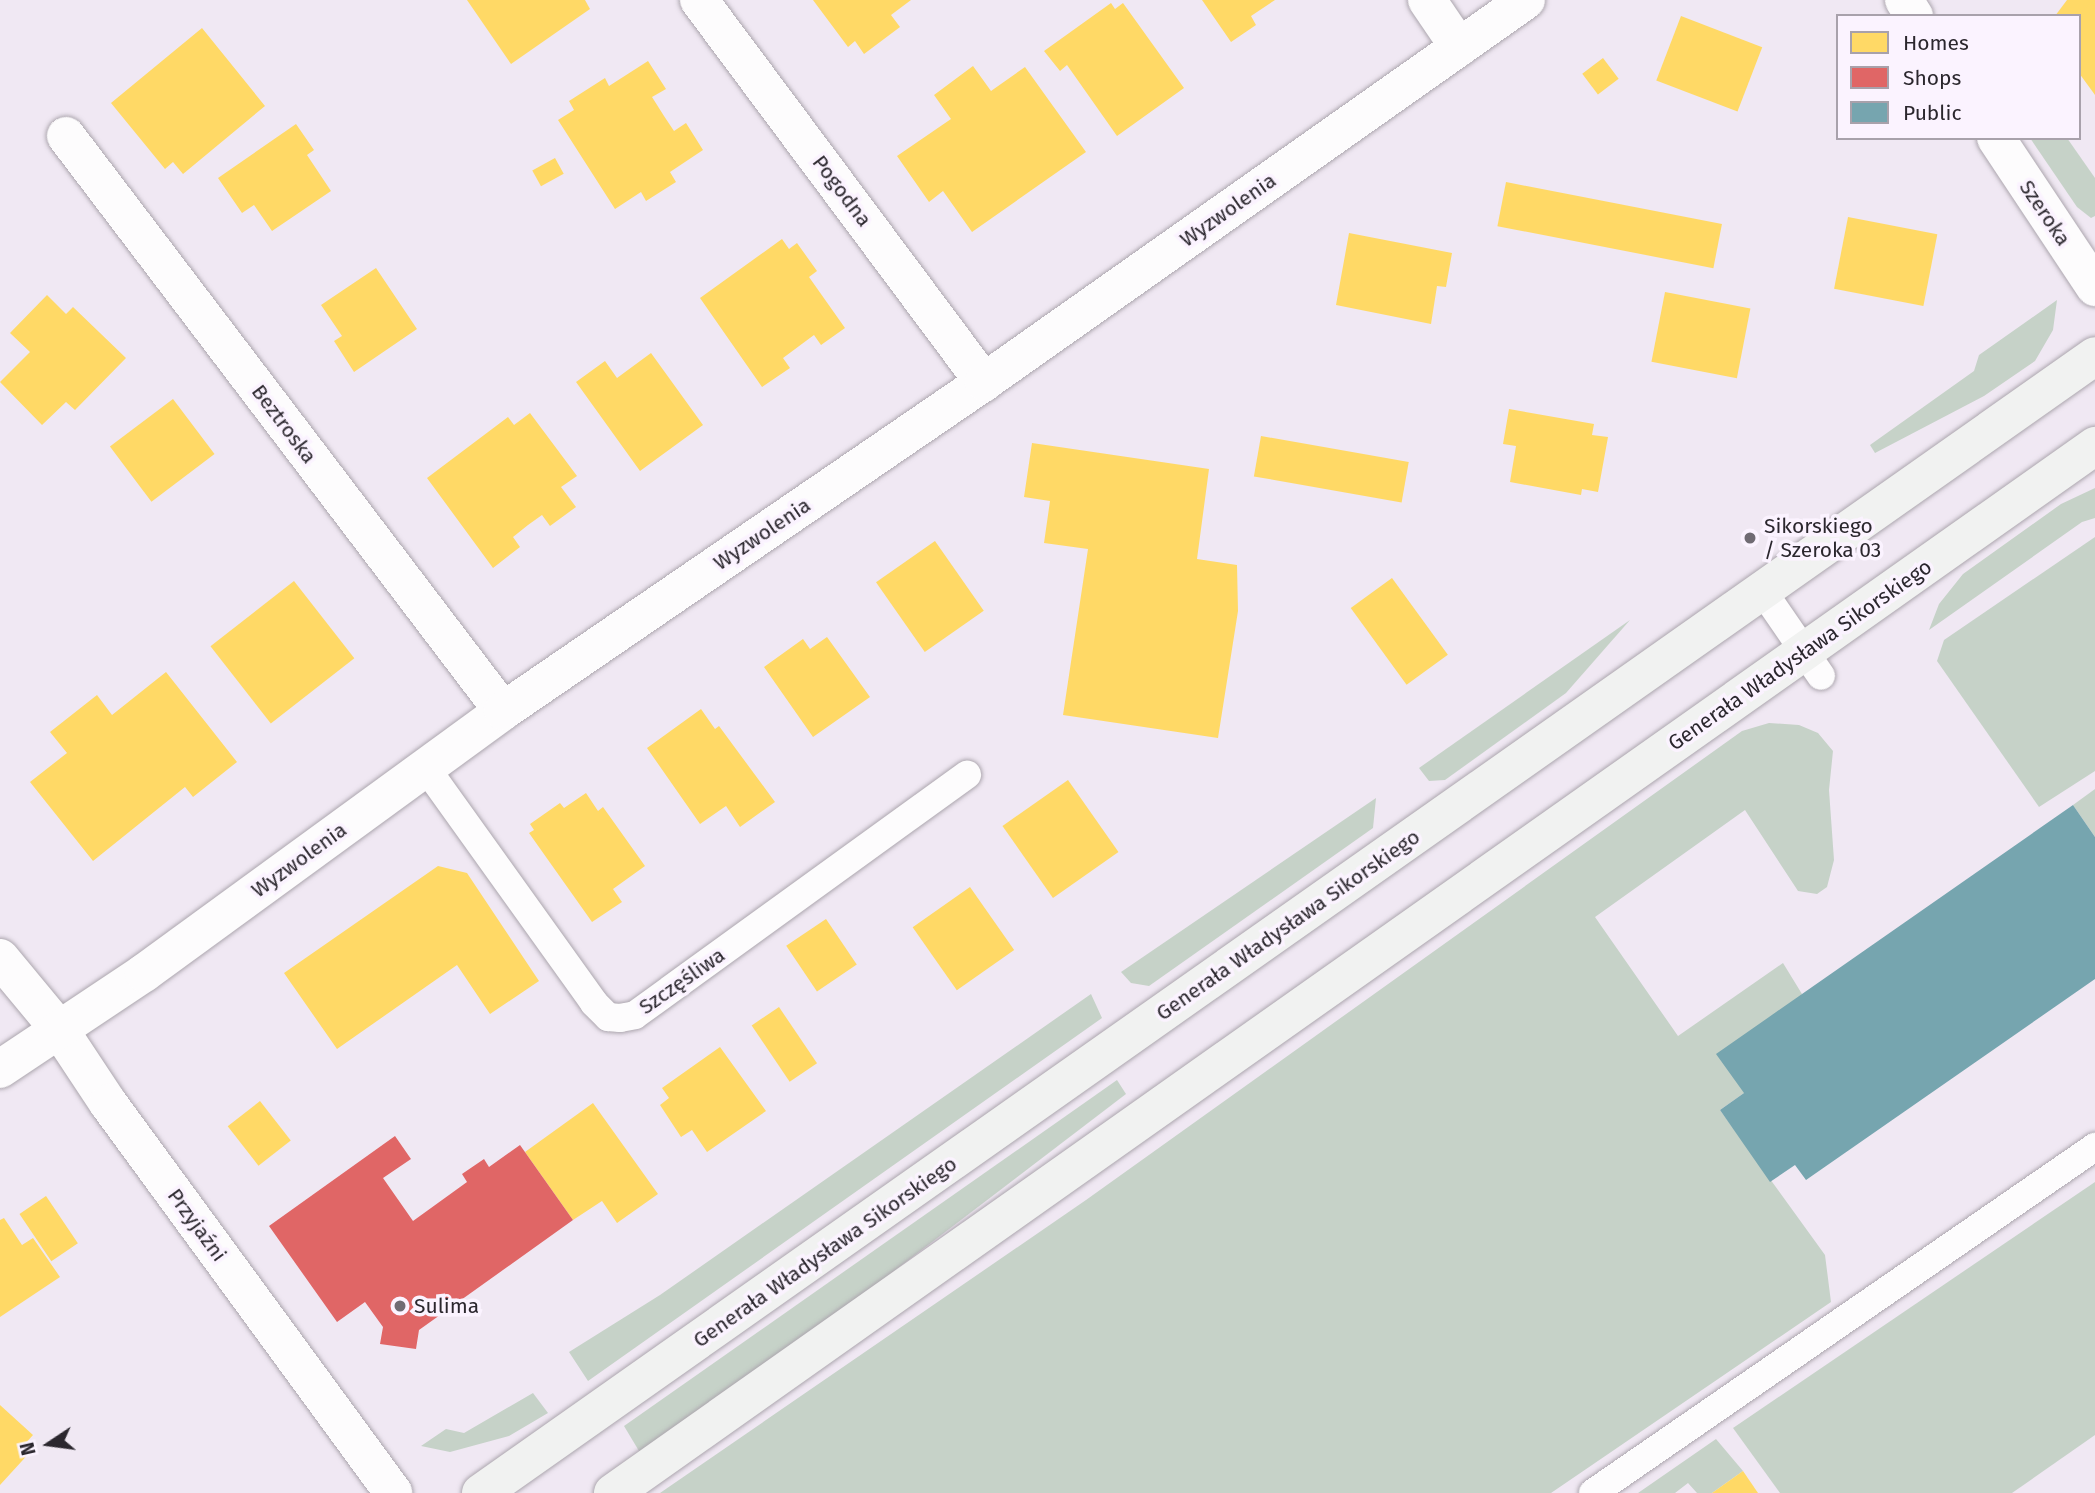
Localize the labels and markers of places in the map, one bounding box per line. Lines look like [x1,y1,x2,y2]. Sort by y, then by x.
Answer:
place label: Sikorskiego / Szeroka 03 [1764,513,1881,563]
marker: Sikorskiego / Szeroka 03 [1742,530,1758,546]
place label: Sulima [414,1293,479,1319]
marker: Sulima [392,1298,408,1314]

